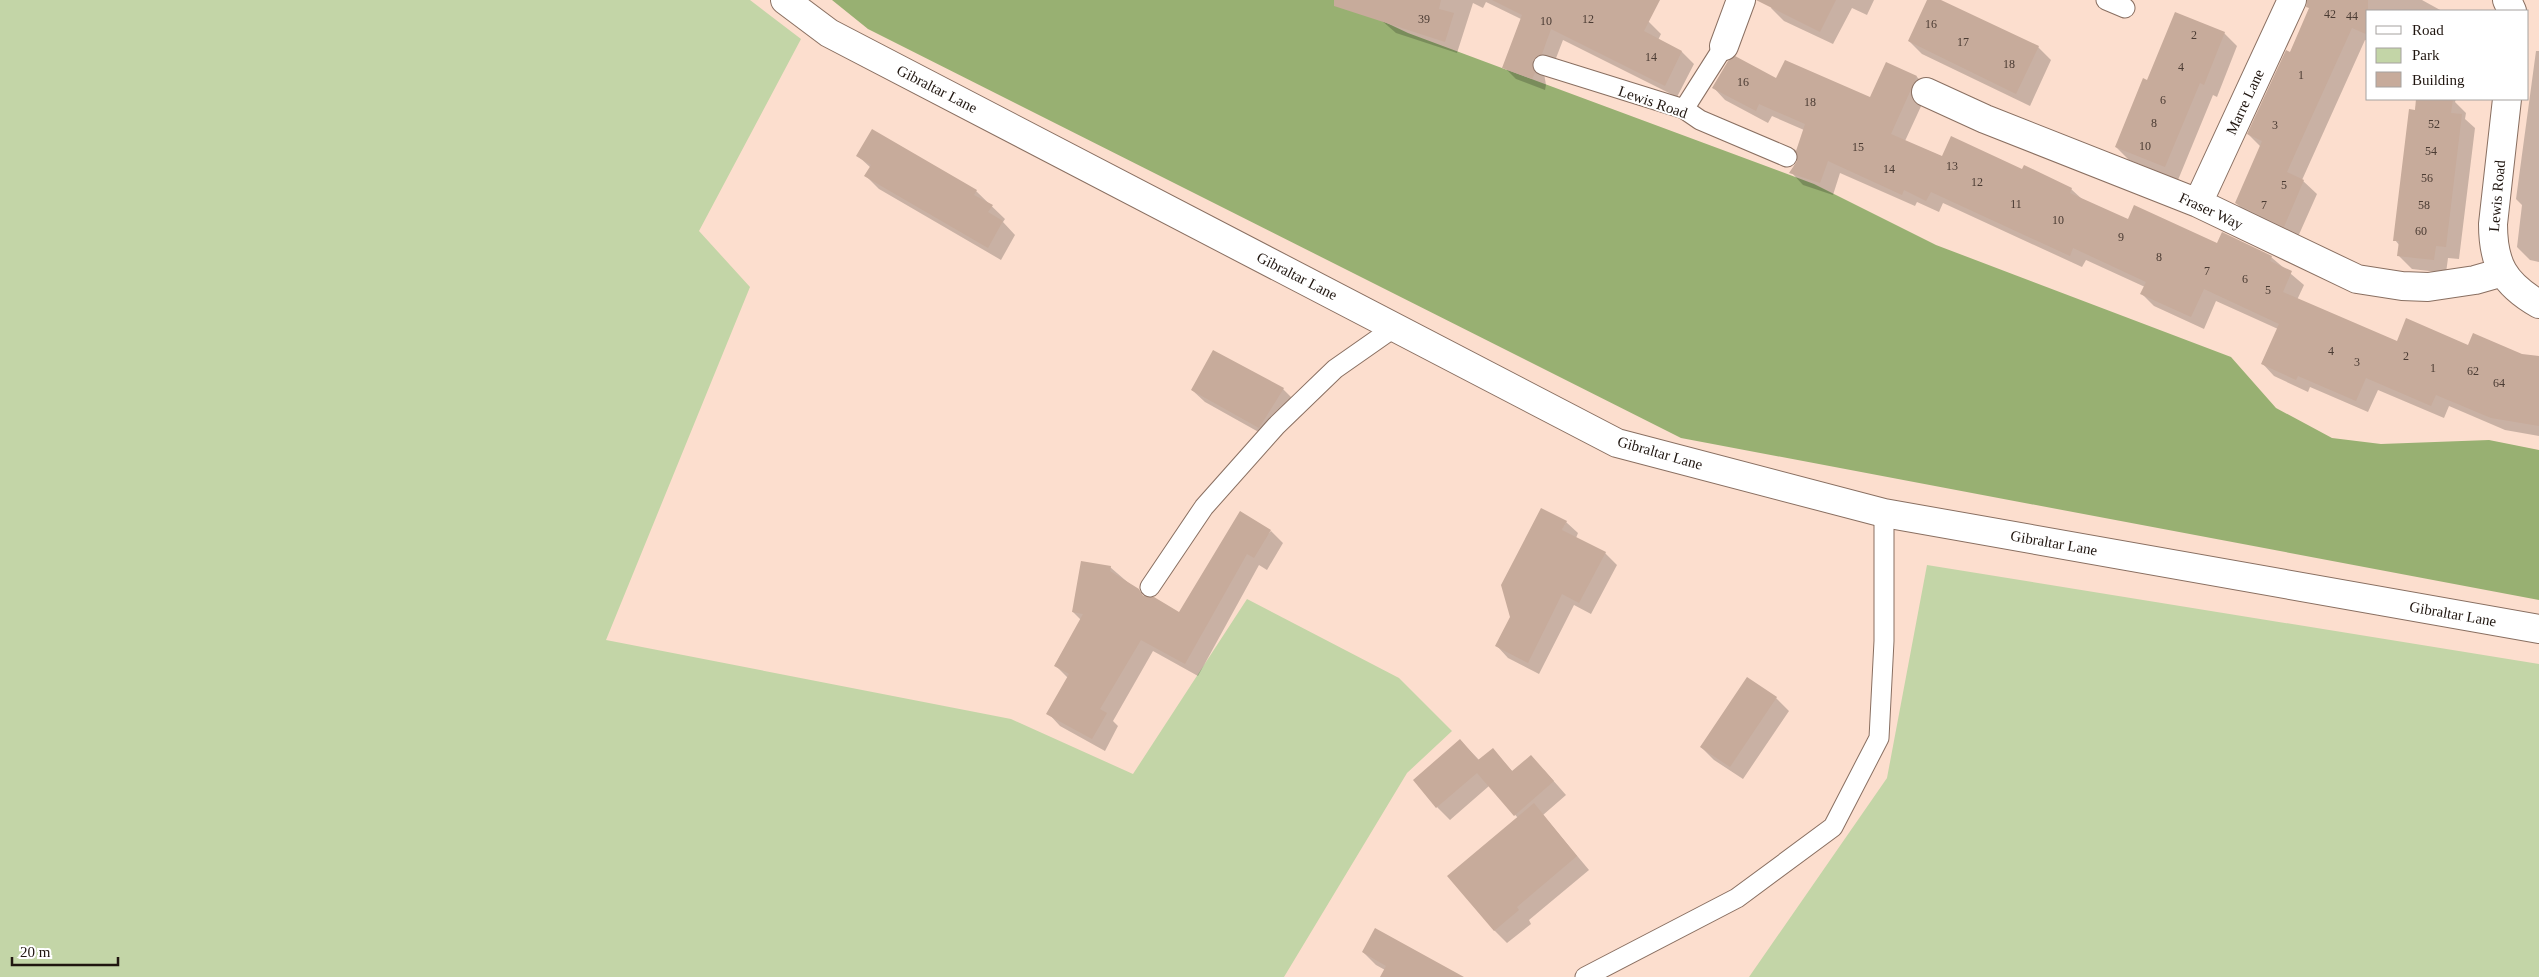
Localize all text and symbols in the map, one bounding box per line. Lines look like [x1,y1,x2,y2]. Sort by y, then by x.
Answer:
house number: 42 [2324,7,2336,21]
house number: 44 [2346,9,2358,23]
legend [2366,10,2529,100]
house number: 39 [1418,12,1430,26]
house number: 12 [1582,12,1594,26]
house number: 10 [1540,14,1552,28]
house number: 16 [1925,17,1937,31]
text: Road [2412,22,2444,38]
house number: 2 [2191,28,2197,42]
house number: 17 [1957,35,1969,49]
text: Park [2412,47,2440,63]
house number: 14 [1645,50,1657,64]
house number: 18 [2003,57,2015,71]
house number: 4 [2178,60,2184,74]
street label: Gibraltar Lane [894,62,980,116]
street label: Marre Lane [2223,66,2267,137]
house number: 1 [2298,68,2304,82]
text: Building [2412,72,2465,88]
house number: 16 [1737,75,1749,89]
street label: Lewis Road [1616,83,1690,121]
house number: 6 [2160,93,2166,107]
house number: 18 [1804,95,1816,109]
house number: 8 [2151,116,2157,130]
house number: 52 [2428,117,2440,131]
house number: 3 [2272,118,2278,132]
house number: 10 [2139,139,2151,153]
house number: 15 [1852,140,1864,154]
house number: 54 [2425,144,2437,158]
house number: 13 [1946,159,1958,173]
street label: Lewis Road [2486,159,2508,233]
house number: 14 [1883,162,1895,176]
house number: 56 [2421,171,2433,185]
house number: 12 [1971,175,1983,189]
house number: 5 [2281,178,2287,192]
street label: Fraser Way [2177,189,2246,233]
house number: 11 [2010,197,2022,211]
house number: 7 [2261,198,2267,212]
house number: 58 [2418,198,2430,212]
house number: 10 [2052,213,2064,227]
house number: 60 [2415,224,2427,238]
house number: 9 [2118,230,2124,244]
street label: Gibraltar Lane [1254,249,1340,303]
house number: 8 [2156,250,2162,264]
house number: 7 [2204,264,2210,278]
house number: 6 [2242,272,2248,286]
house number: 5 [2265,283,2271,297]
house number: 4 [2328,344,2334,358]
house number: 2 [2403,349,2409,363]
house number: 3 [2354,355,2360,369]
house number: 1 [2430,361,2436,375]
house number: 62 [2467,364,2479,378]
house number: 64 [2493,376,2505,390]
street label: Gibraltar Lane [1616,433,1705,473]
street label: Gibraltar Lane [2009,527,2099,559]
street label: Gibraltar Lane [2408,598,2498,630]
scale bar [12,934,119,966]
text: 20 m [20,944,51,960]

